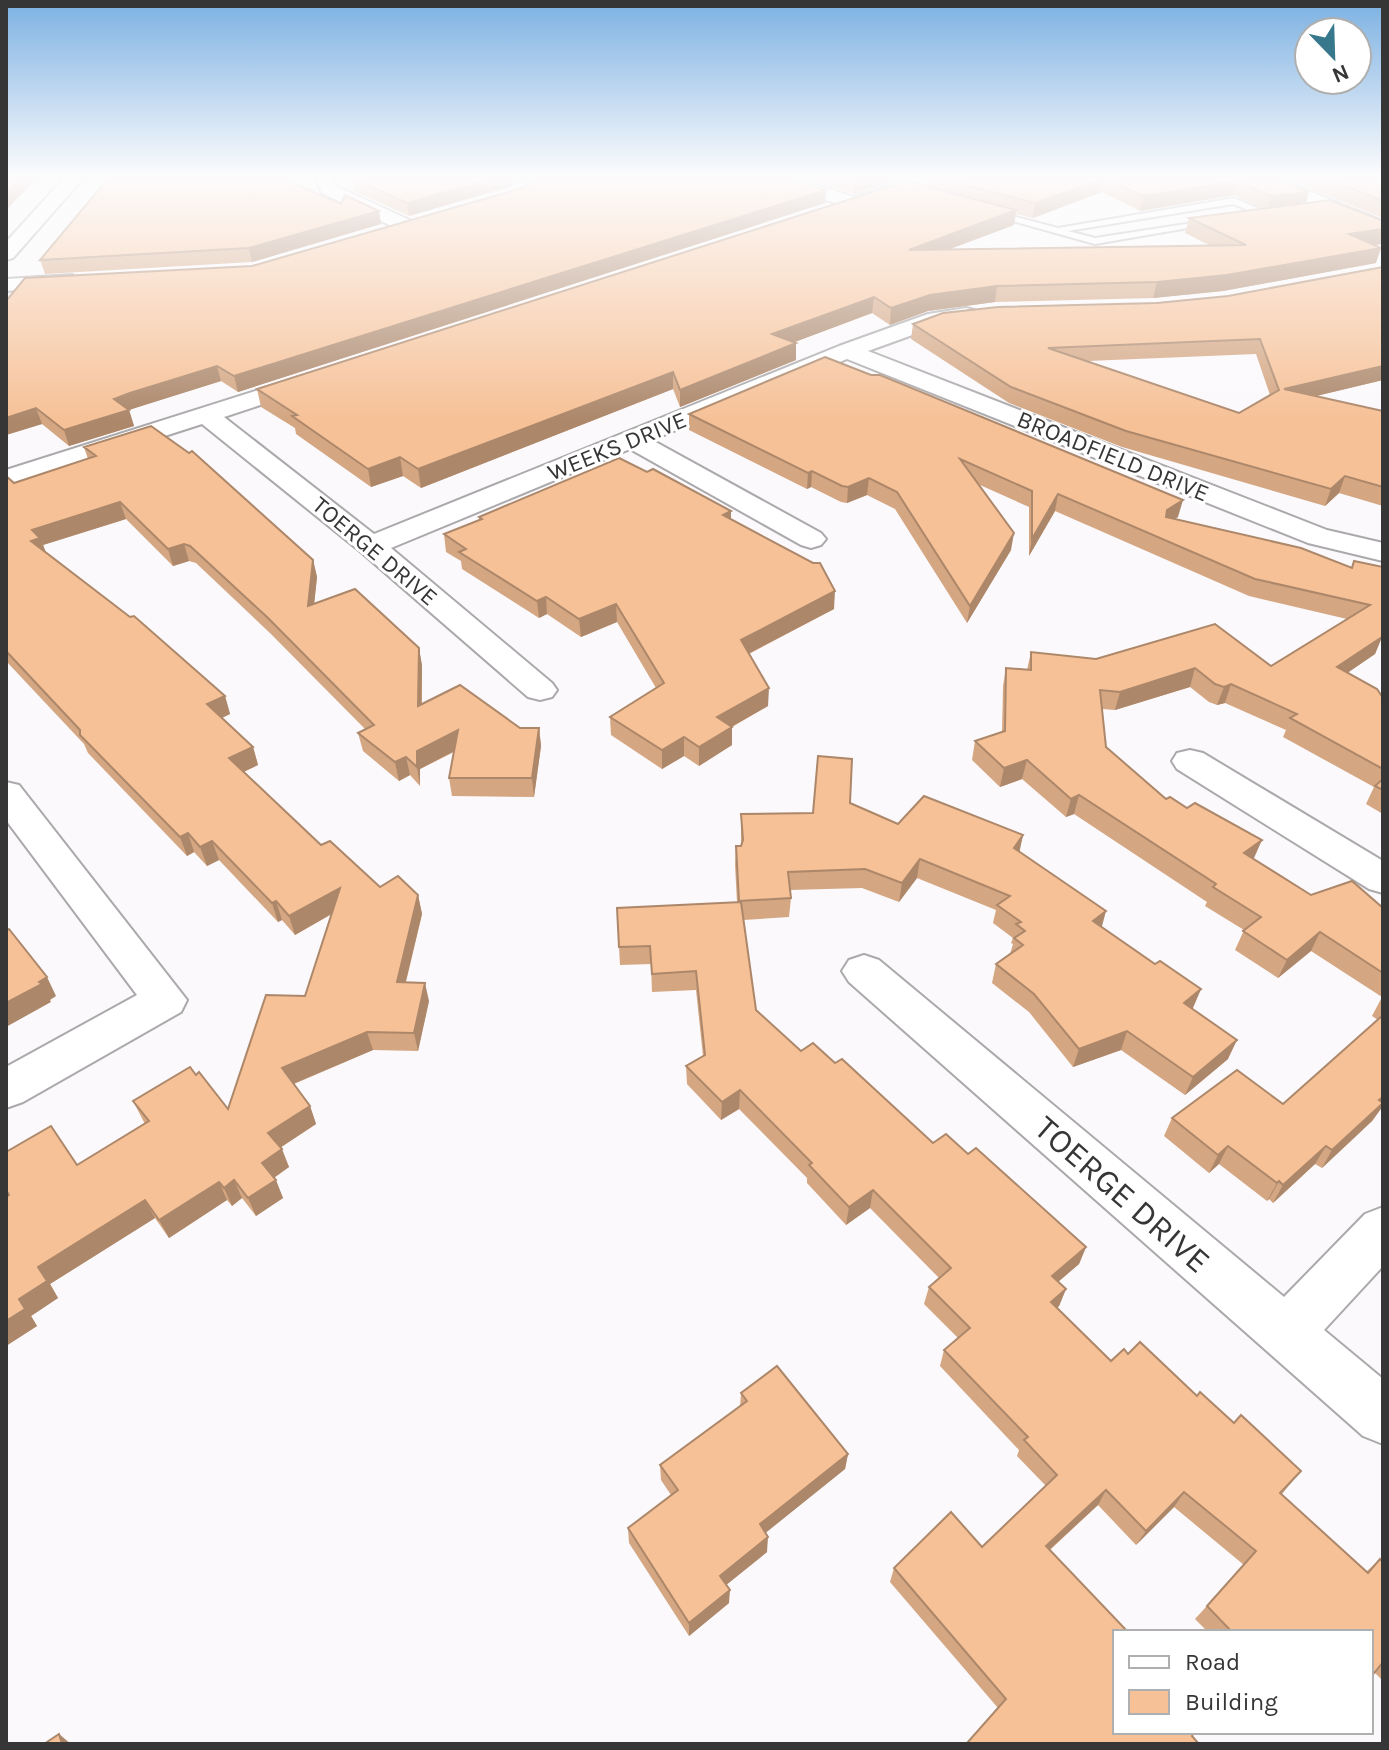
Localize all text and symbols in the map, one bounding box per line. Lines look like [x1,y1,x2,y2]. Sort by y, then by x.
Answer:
north arrow [1293,16,1373,96]
text: N [1328,58,1353,89]
street label: WEEKS DRIVE [543,405,691,487]
street label: BROADFIELD DRIVE [1013,405,1213,507]
street label: TOERGE DRIVE [307,491,443,611]
street label: TOERGE DRIVE [1027,1108,1218,1282]
legend [1113,1630,1373,1734]
text: Road [1185,1648,1240,1676]
text: Building [1185,1688,1278,1716]

